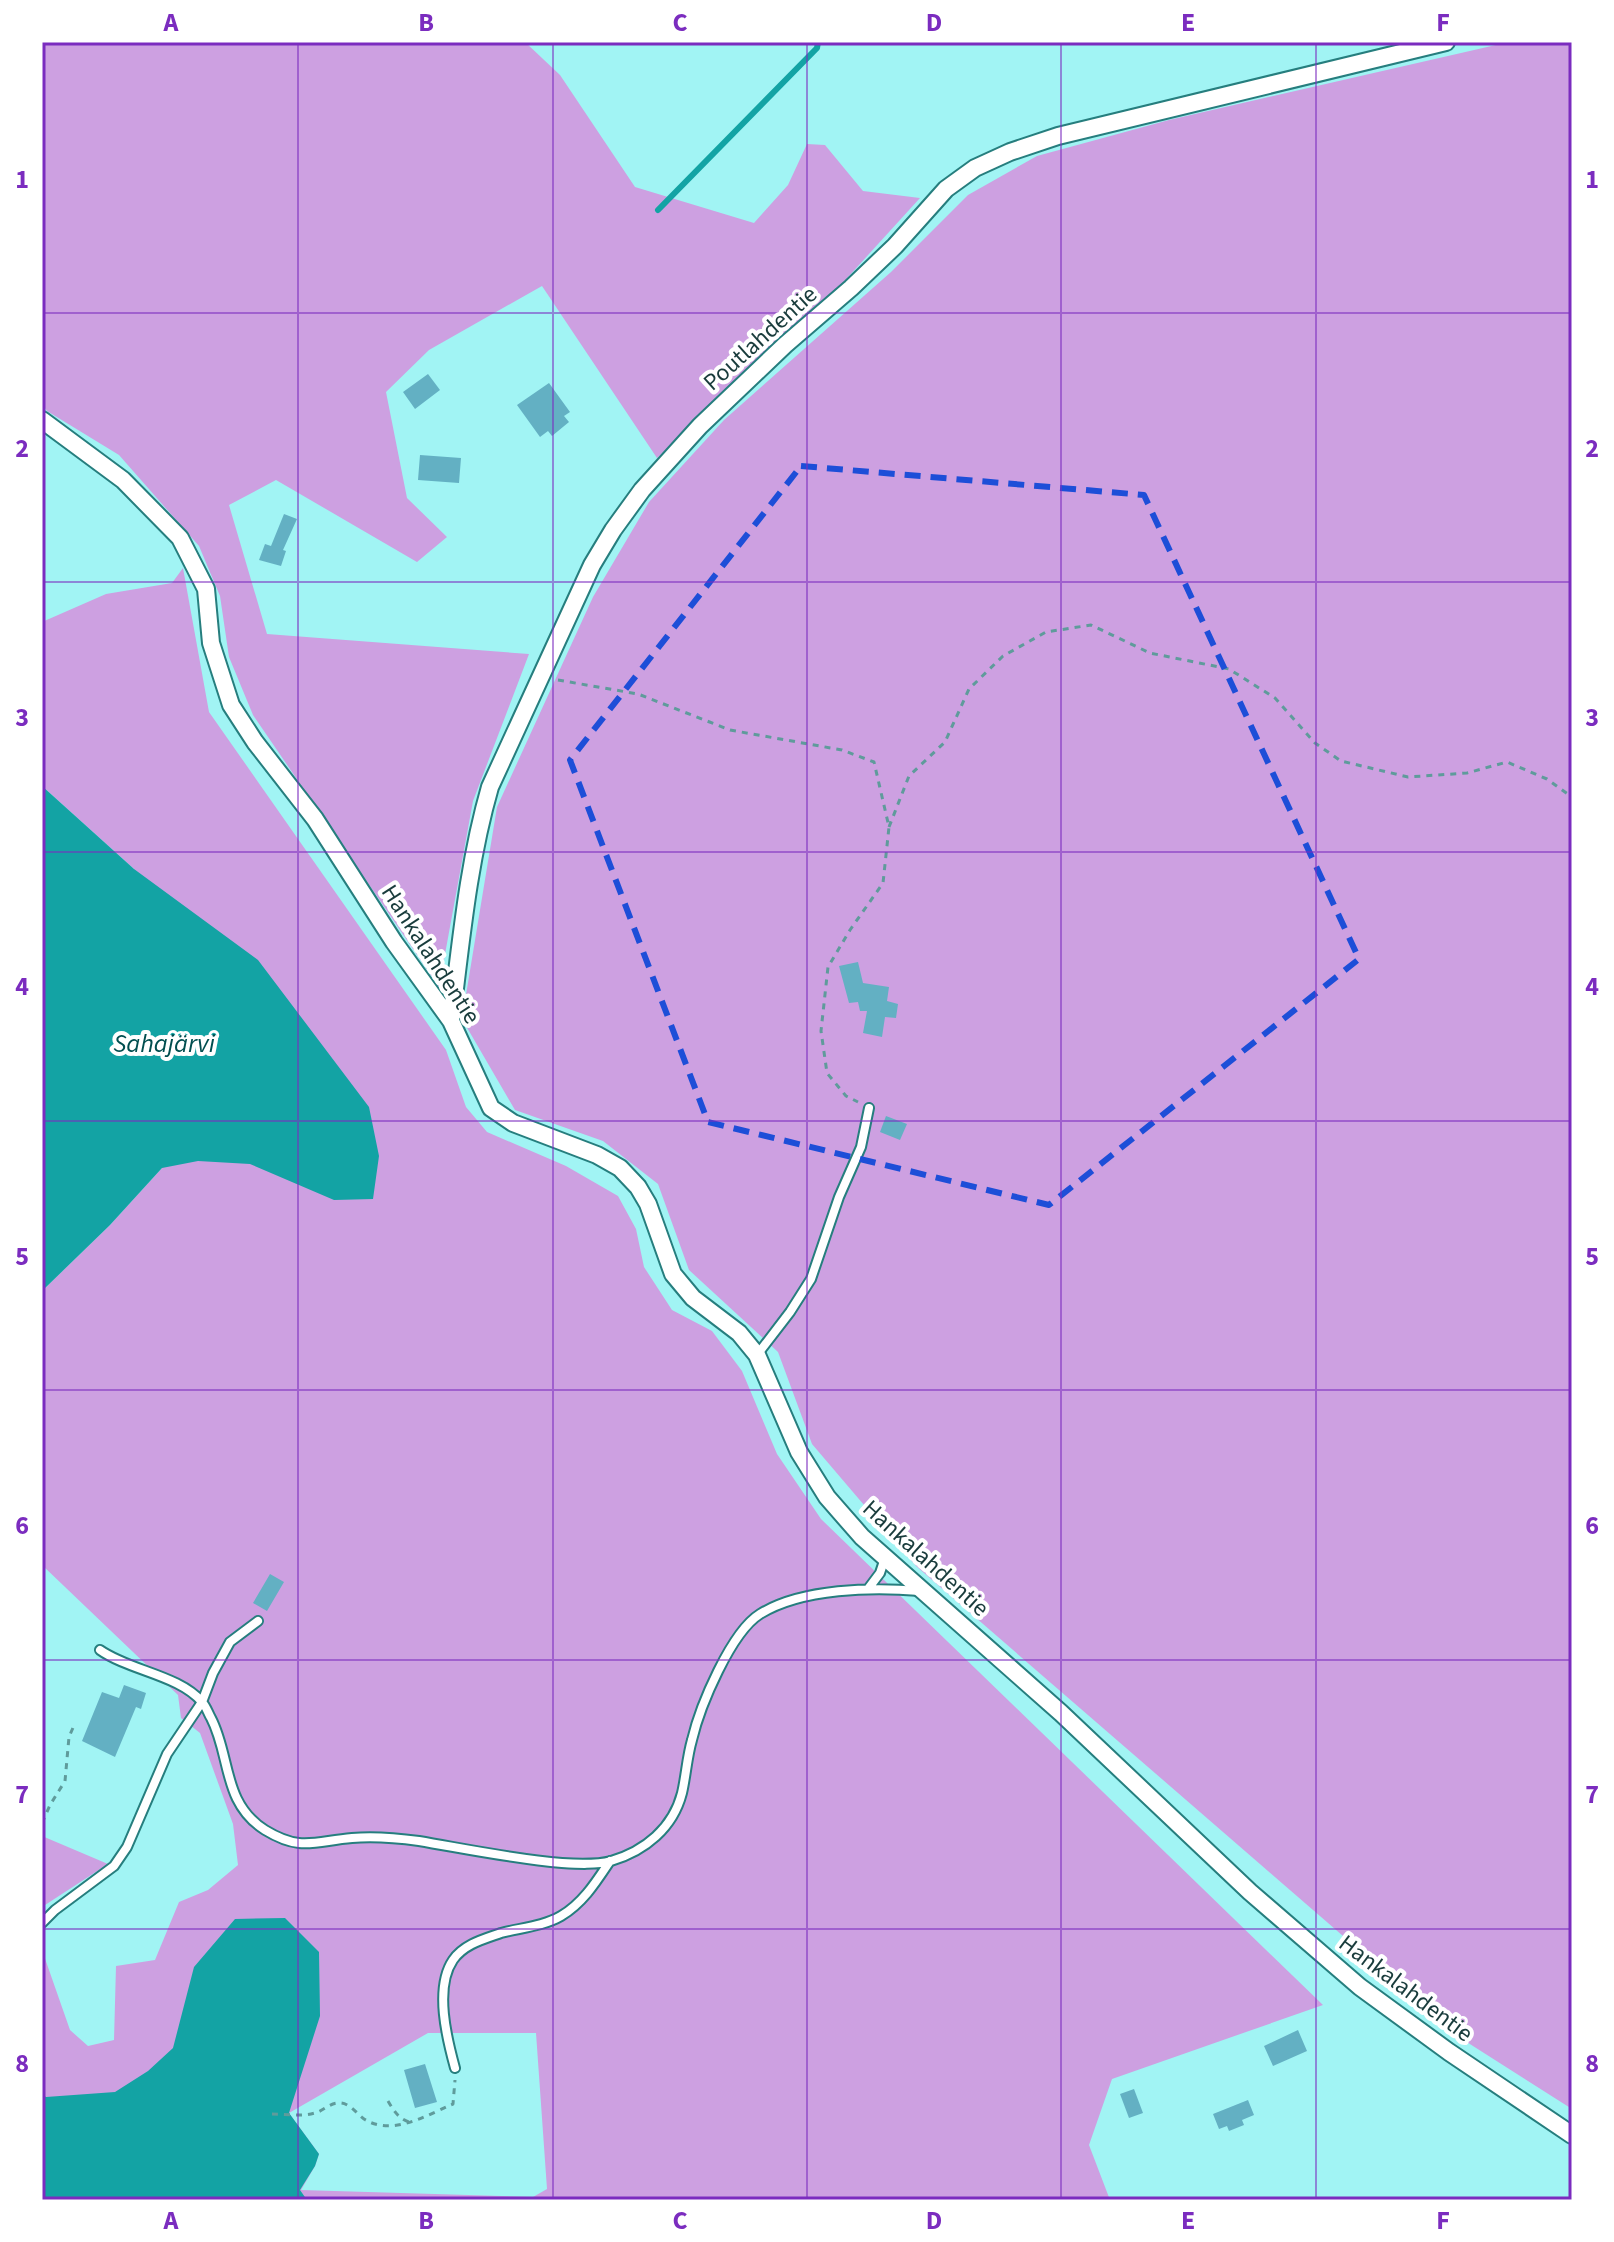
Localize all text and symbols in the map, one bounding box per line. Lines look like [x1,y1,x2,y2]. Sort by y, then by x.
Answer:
text: A [163,4,180,41]
text: B [418,4,434,41]
text: C [672,4,688,41]
text: D [926,4,942,41]
text: E [1181,4,1195,41]
text: F [1436,4,1450,41]
text: 1 [15,161,29,198]
text: 1 [1585,161,1599,198]
street label: Poutlahdentie [696,278,825,399]
text: 2 [15,430,29,467]
text: 2 [1585,430,1599,467]
text: 3 [15,699,29,736]
text: 3 [1585,699,1599,736]
street label: Hankalahdentie [372,878,489,1031]
text: 4 [15,968,29,1005]
text: 4 [1585,968,1599,1005]
water label: Sahajärvi [113,1025,216,1062]
text: 5 [15,1238,29,1275]
text: 5 [1585,1238,1599,1275]
street label: Hankalahdentie [854,1492,997,1625]
text: 6 [15,1507,29,1544]
text: 6 [1585,1507,1599,1544]
text: 7 [15,1776,29,1813]
text: 7 [1585,1776,1599,1813]
street label: Hankalahdentie [1331,1926,1480,2051]
text: 8 [15,2045,29,2082]
text: 8 [1585,2045,1599,2082]
text: A [163,2202,180,2239]
text: B [418,2202,434,2239]
text: C [672,2202,688,2239]
text: D [926,2202,942,2239]
text: E [1181,2202,1195,2239]
text: F [1436,2202,1450,2239]

